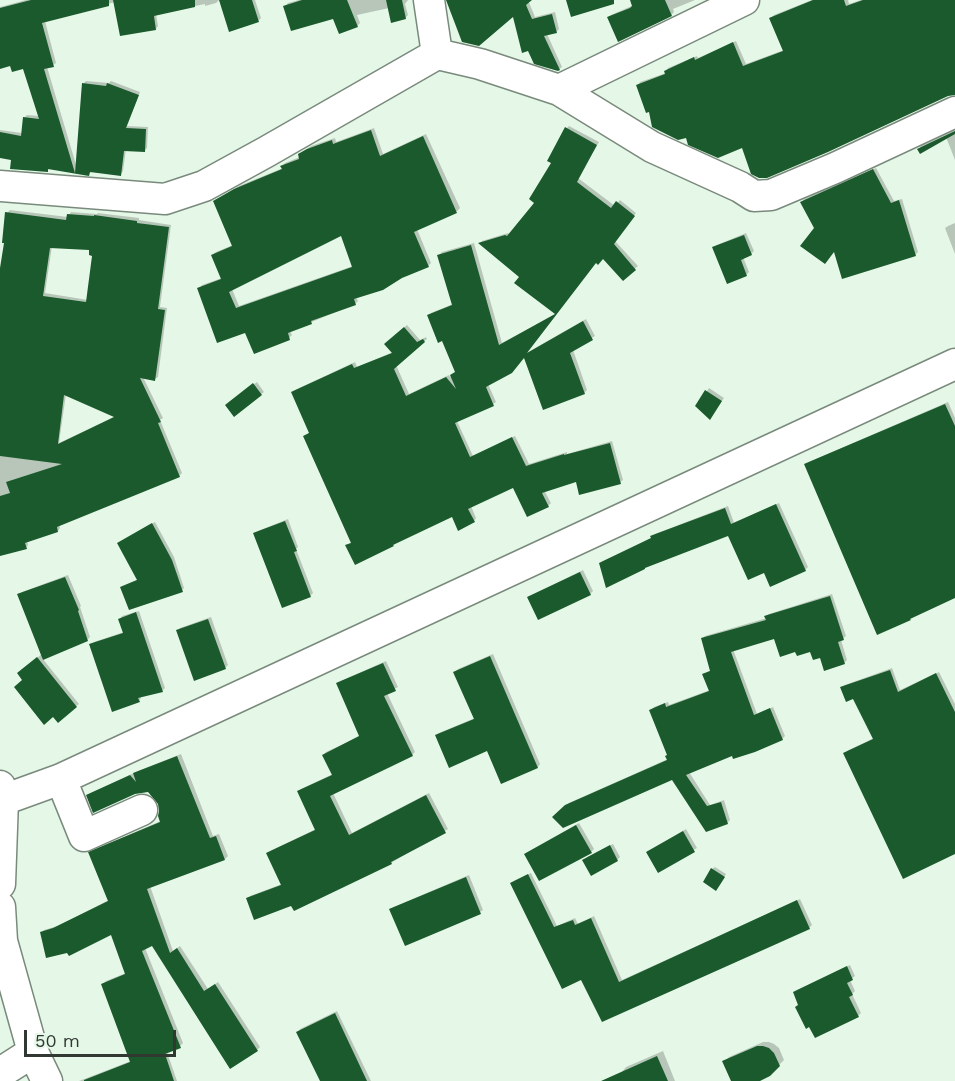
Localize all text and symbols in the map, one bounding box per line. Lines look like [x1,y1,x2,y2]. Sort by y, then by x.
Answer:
scale bar [27,1018,178,1056]
text: 50 m [35,1030,80,1051]

